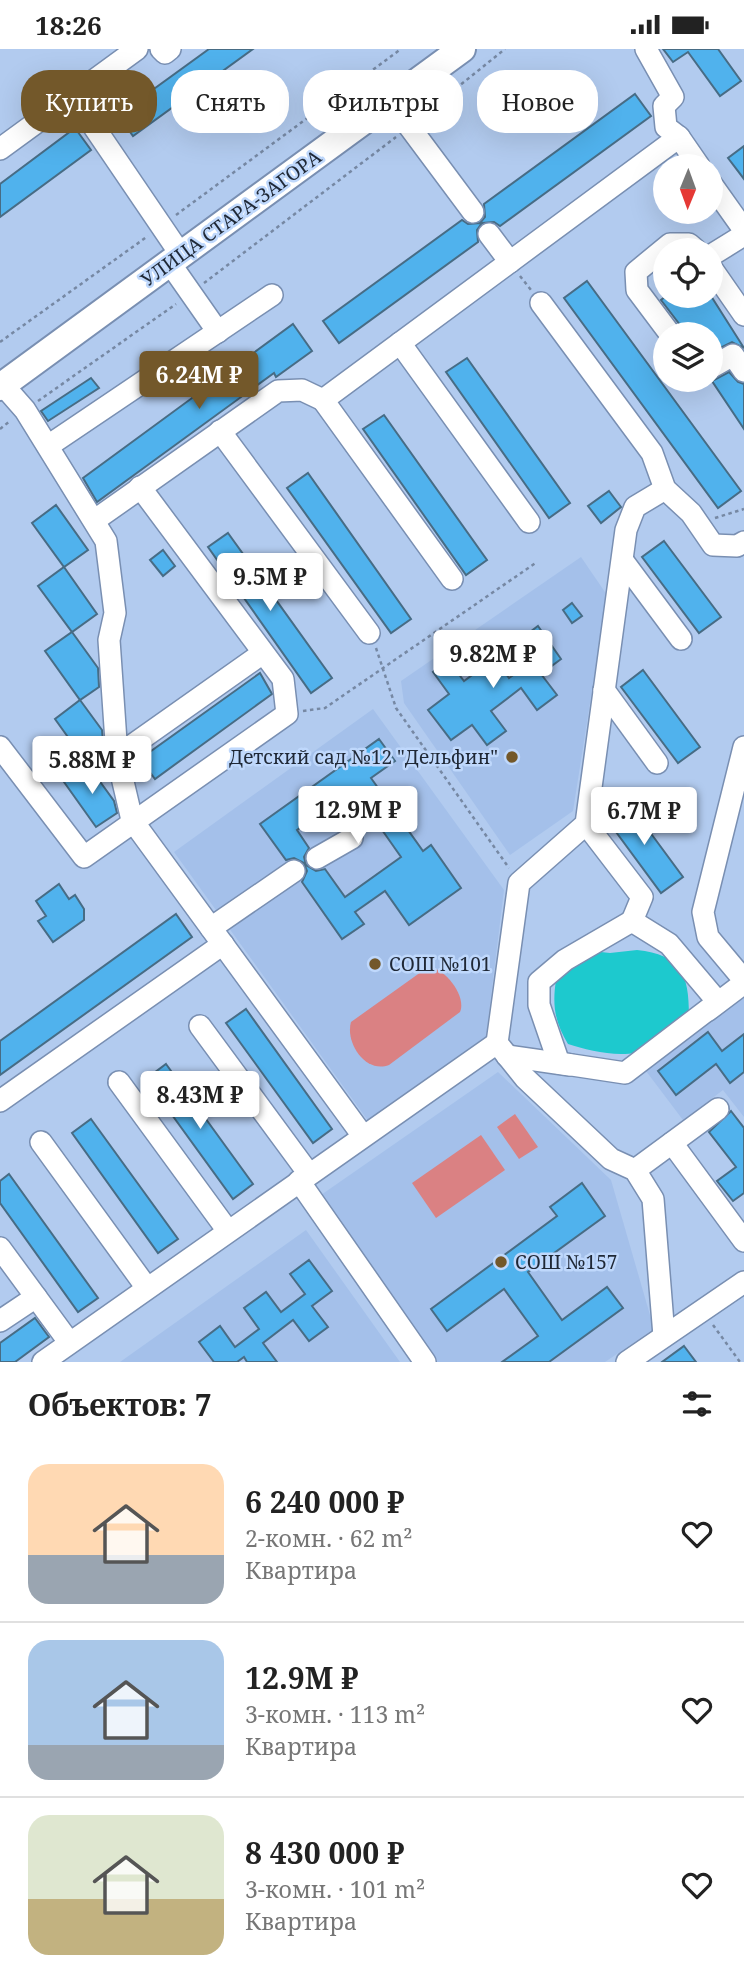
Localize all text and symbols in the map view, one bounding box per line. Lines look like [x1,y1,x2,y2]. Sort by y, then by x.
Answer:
text: 18:26 [35,7,102,43]
chip: Купить [21,70,157,133]
chip: Снять [171,70,289,133]
chip: Фильтры [303,70,463,133]
chip: Новое [477,70,598,133]
street label: УЛИЦА СТАРА-ЗАГОРА [136,143,327,292]
north arrow [653,154,723,224]
map controls [653,154,723,392]
button: locate [653,238,723,308]
button: layers [653,322,723,392]
pin: 6.24M ₽ [134,351,264,411]
text: 6.24M ₽ [155,358,243,390]
pin: 9.5M ₽ [213,553,327,613]
text: 9.5M ₽ [233,560,307,592]
pin: 9.82M ₽ [428,631,558,690]
text: 9.82M ₽ [449,637,537,669]
pin: 5.88M ₽ [27,737,157,796]
text: 5.88M ₽ [48,743,136,775]
place label: Детский сад №12 "Дельфин" [229,744,498,770]
marker: Детский сад №12 "Дельфин" [504,749,520,765]
pin: 12.9M ₽ [293,787,423,846]
pin: 6.7M ₽ [587,787,701,847]
text: 12.9M ₽ [314,793,402,825]
text: 6.7M ₽ [607,794,681,826]
place label: СОШ №101 [389,951,491,977]
marker: СОШ №101 [367,956,383,972]
pin: 8.43M ₽ [135,1072,265,1131]
text: 8.43M ₽ [156,1078,244,1110]
place label: СОШ №157 [515,1249,617,1275]
marker: СОШ №157 [493,1254,509,1270]
text: Объектов: 7 [28,1384,212,1425]
icon: filters [678,1385,716,1423]
text: 6 240 000 ₽ [245,1481,405,1522]
icon: home [84,1492,168,1576]
icon: heart [678,1515,716,1553]
text: 2-комн. · 62 m² [245,1522,412,1554]
text: Квартира [245,1554,357,1586]
text: 12.9M ₽ [245,1657,359,1698]
icon: home [84,1668,168,1752]
icon: heart [678,1691,716,1729]
text: 3-комн. · 113 m² [245,1698,425,1730]
text: Квартира [245,1730,357,1762]
text: 8 430 000 ₽ [245,1832,405,1873]
icon: home [84,1843,168,1927]
icon: heart [678,1866,716,1904]
text: 3-комн. · 101 m² [245,1873,425,1905]
text: Квартира [245,1905,357,1937]

